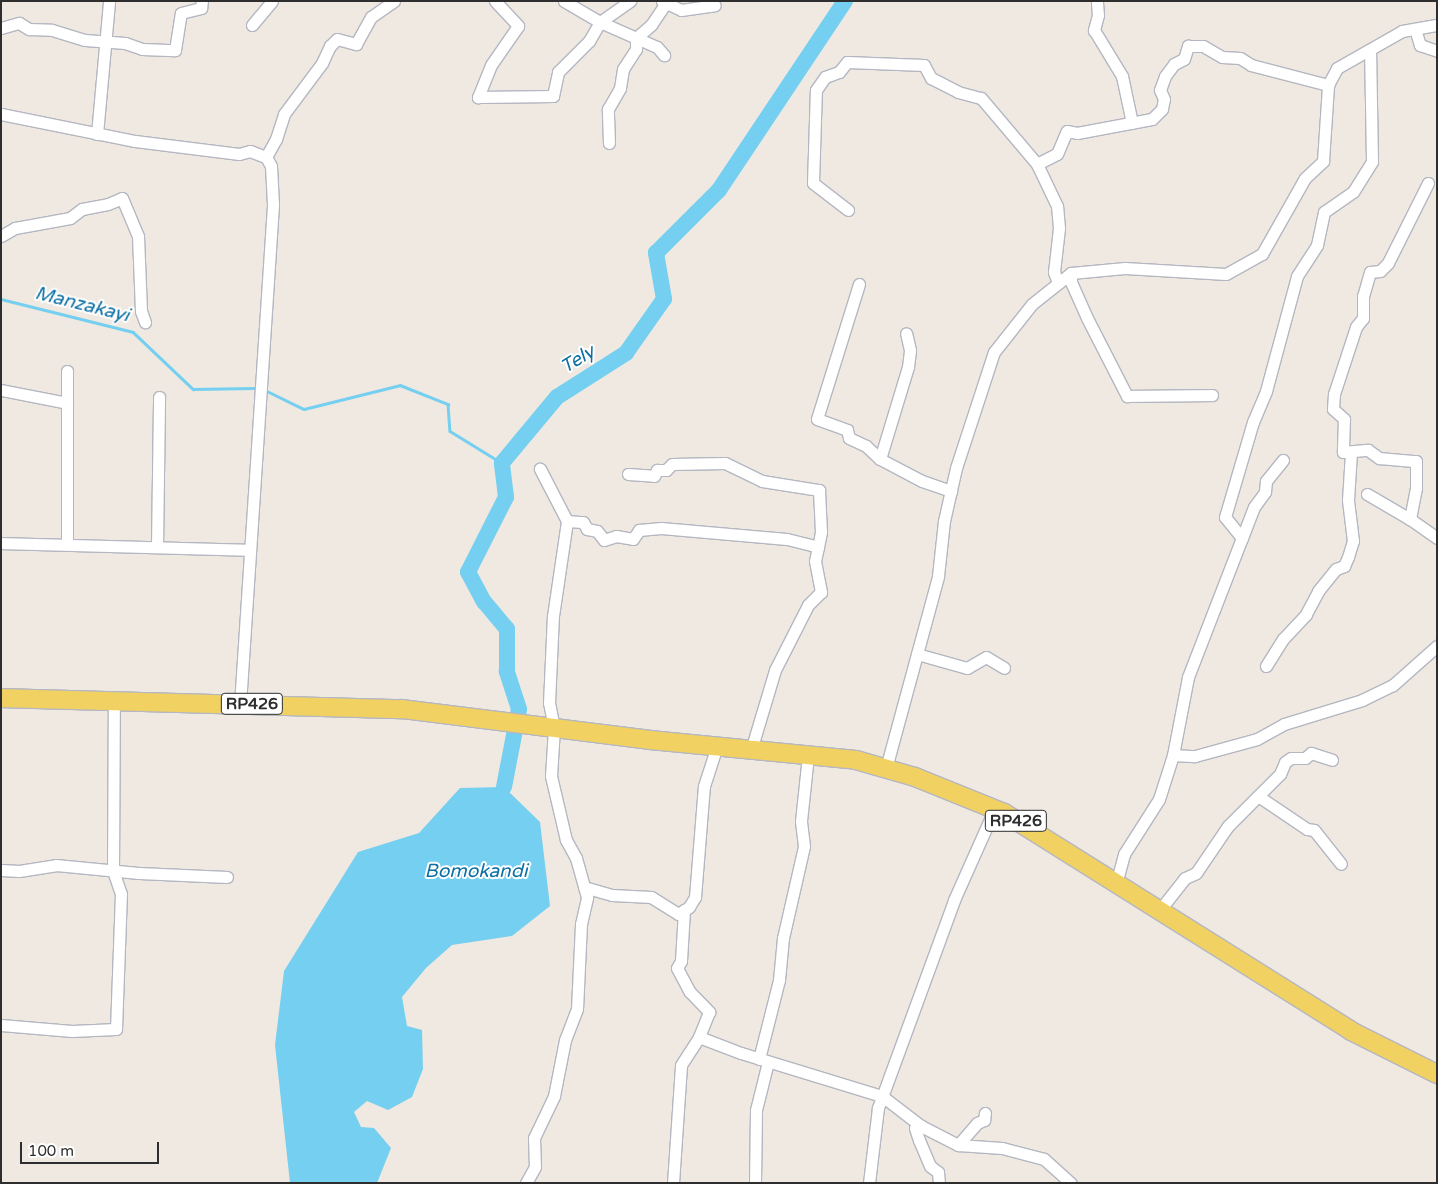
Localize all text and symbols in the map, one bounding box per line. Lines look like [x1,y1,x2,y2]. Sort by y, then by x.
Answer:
water label: Manzakayi [32,282,132,328]
water label: Tely [557,341,599,379]
road number: RP426 [221,691,283,718]
road number: RP426 [985,808,1047,834]
water label: Bomokandi [425,861,527,883]
scale bar [22,1132,161,1164]
text: 100 m [28,1142,74,1160]

